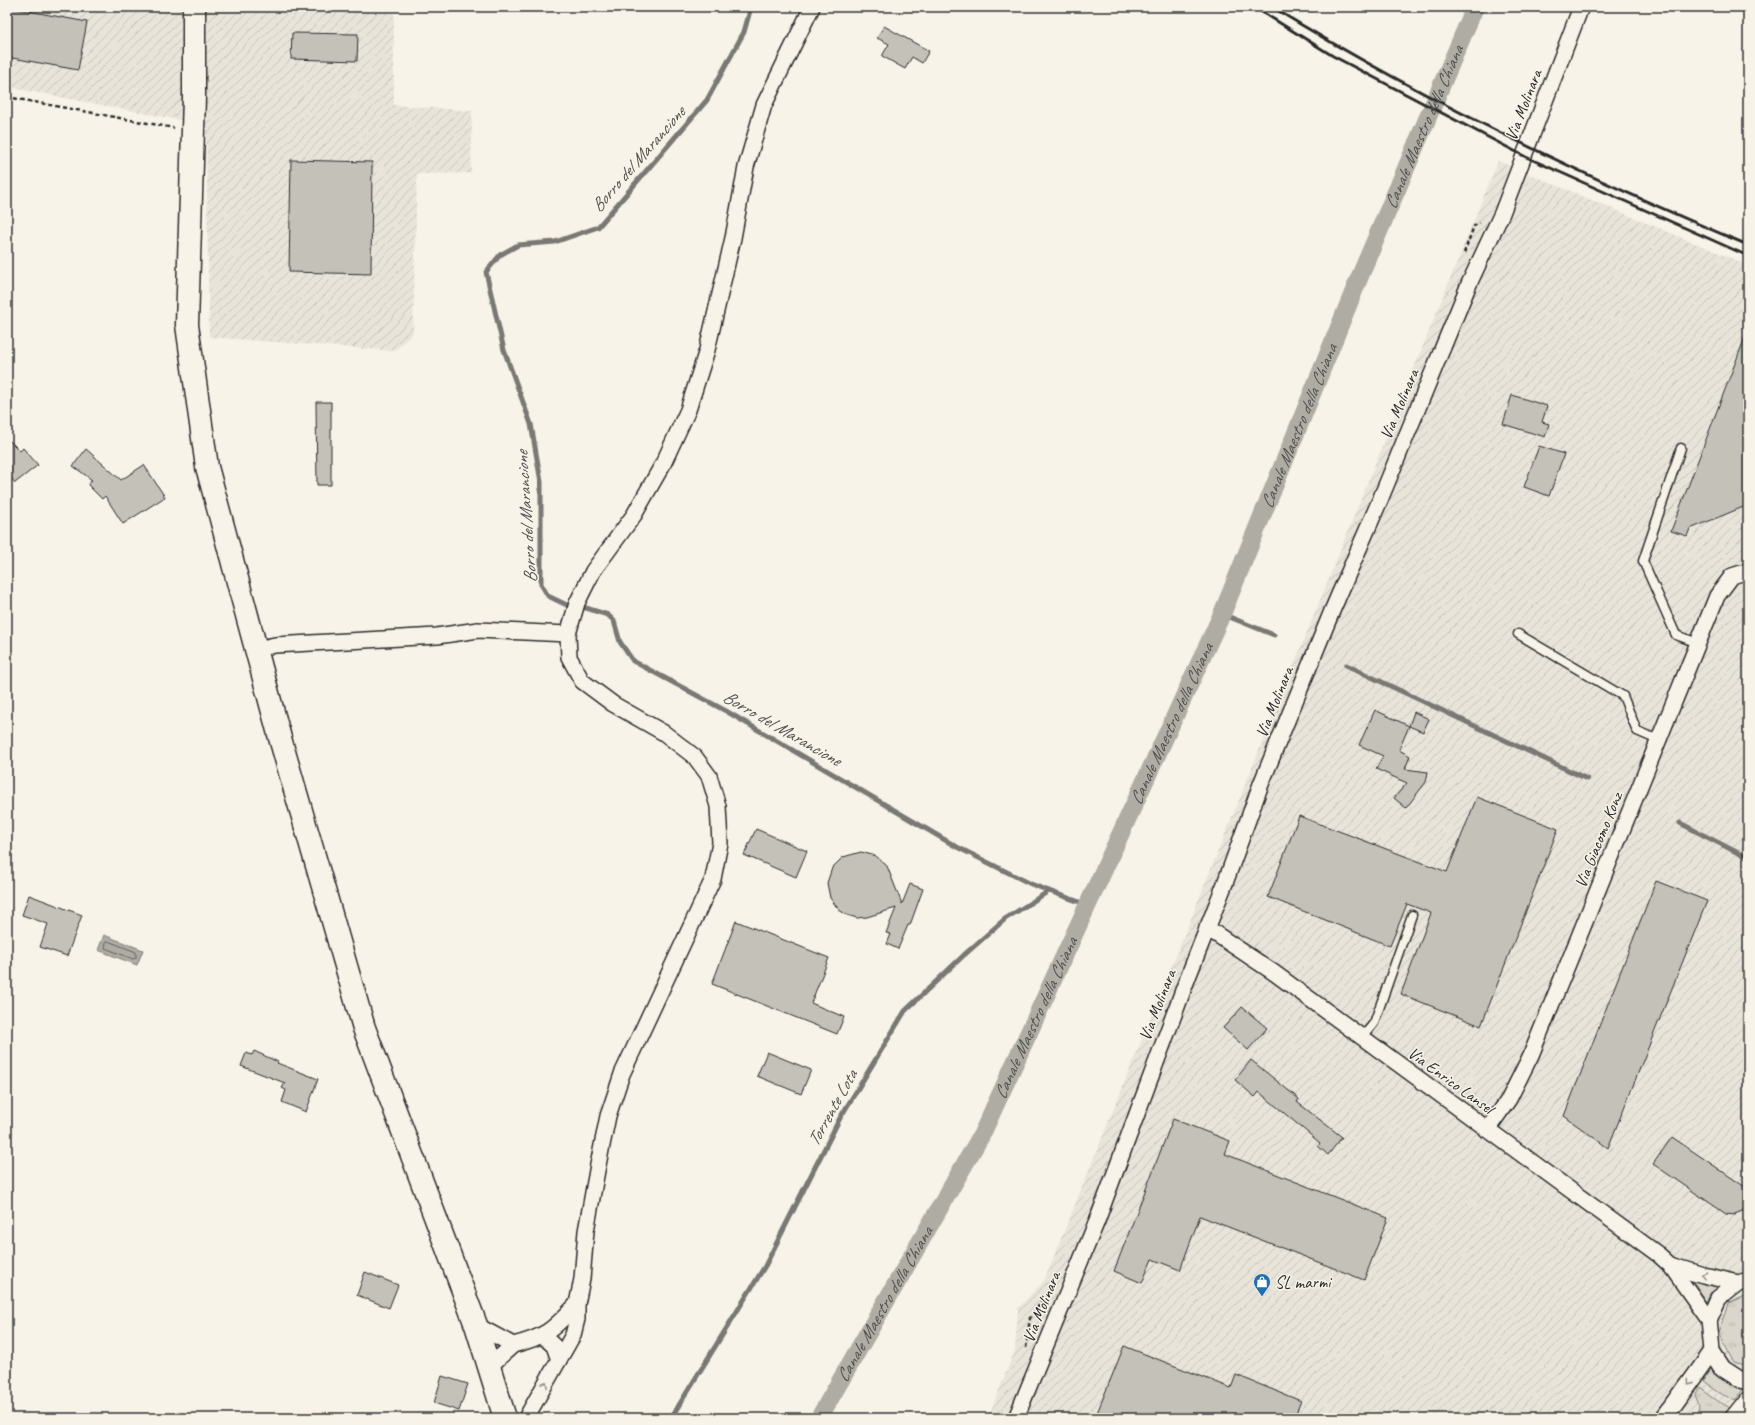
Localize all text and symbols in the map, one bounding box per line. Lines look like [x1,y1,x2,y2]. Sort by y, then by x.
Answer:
water label: Canale Maestro della Chiana [1379,41,1469,212]
street label: Via Molinara [1500,65,1547,144]
water label: Borro del Marancione [586,99,692,216]
water label: Canale Maestro della Chiana [1255,339,1343,511]
street label: Via Molinara [1375,364,1424,442]
water label: Borro del Marancione [510,447,542,584]
water label: Canale Maestro della Chiana [1125,638,1219,808]
street label: Via Molinara [1251,662,1299,741]
water label: Borro del Marancione [719,685,848,772]
street label: Via Giacomo Konz [1570,788,1628,891]
water label: Canale Maestro della Chiana [989,933,1083,1102]
street label: Via Molinara [1134,965,1181,1044]
street label: Via Enrico Lansel [1404,1042,1500,1120]
water label: Torrente Lota [802,1065,863,1150]
water label: Canale Maestro della Chiana [831,1221,938,1386]
street label: Via Molinara [1018,1267,1066,1346]
one-way arrow [1701,1271,1708,1280]
shop icon: SL marmi [1252,1272,1272,1297]
place label: SL marmi [1275,1272,1332,1293]
one-way arrow [1687,1378,1694,1385]
one-way arrow [541,1381,548,1388]

